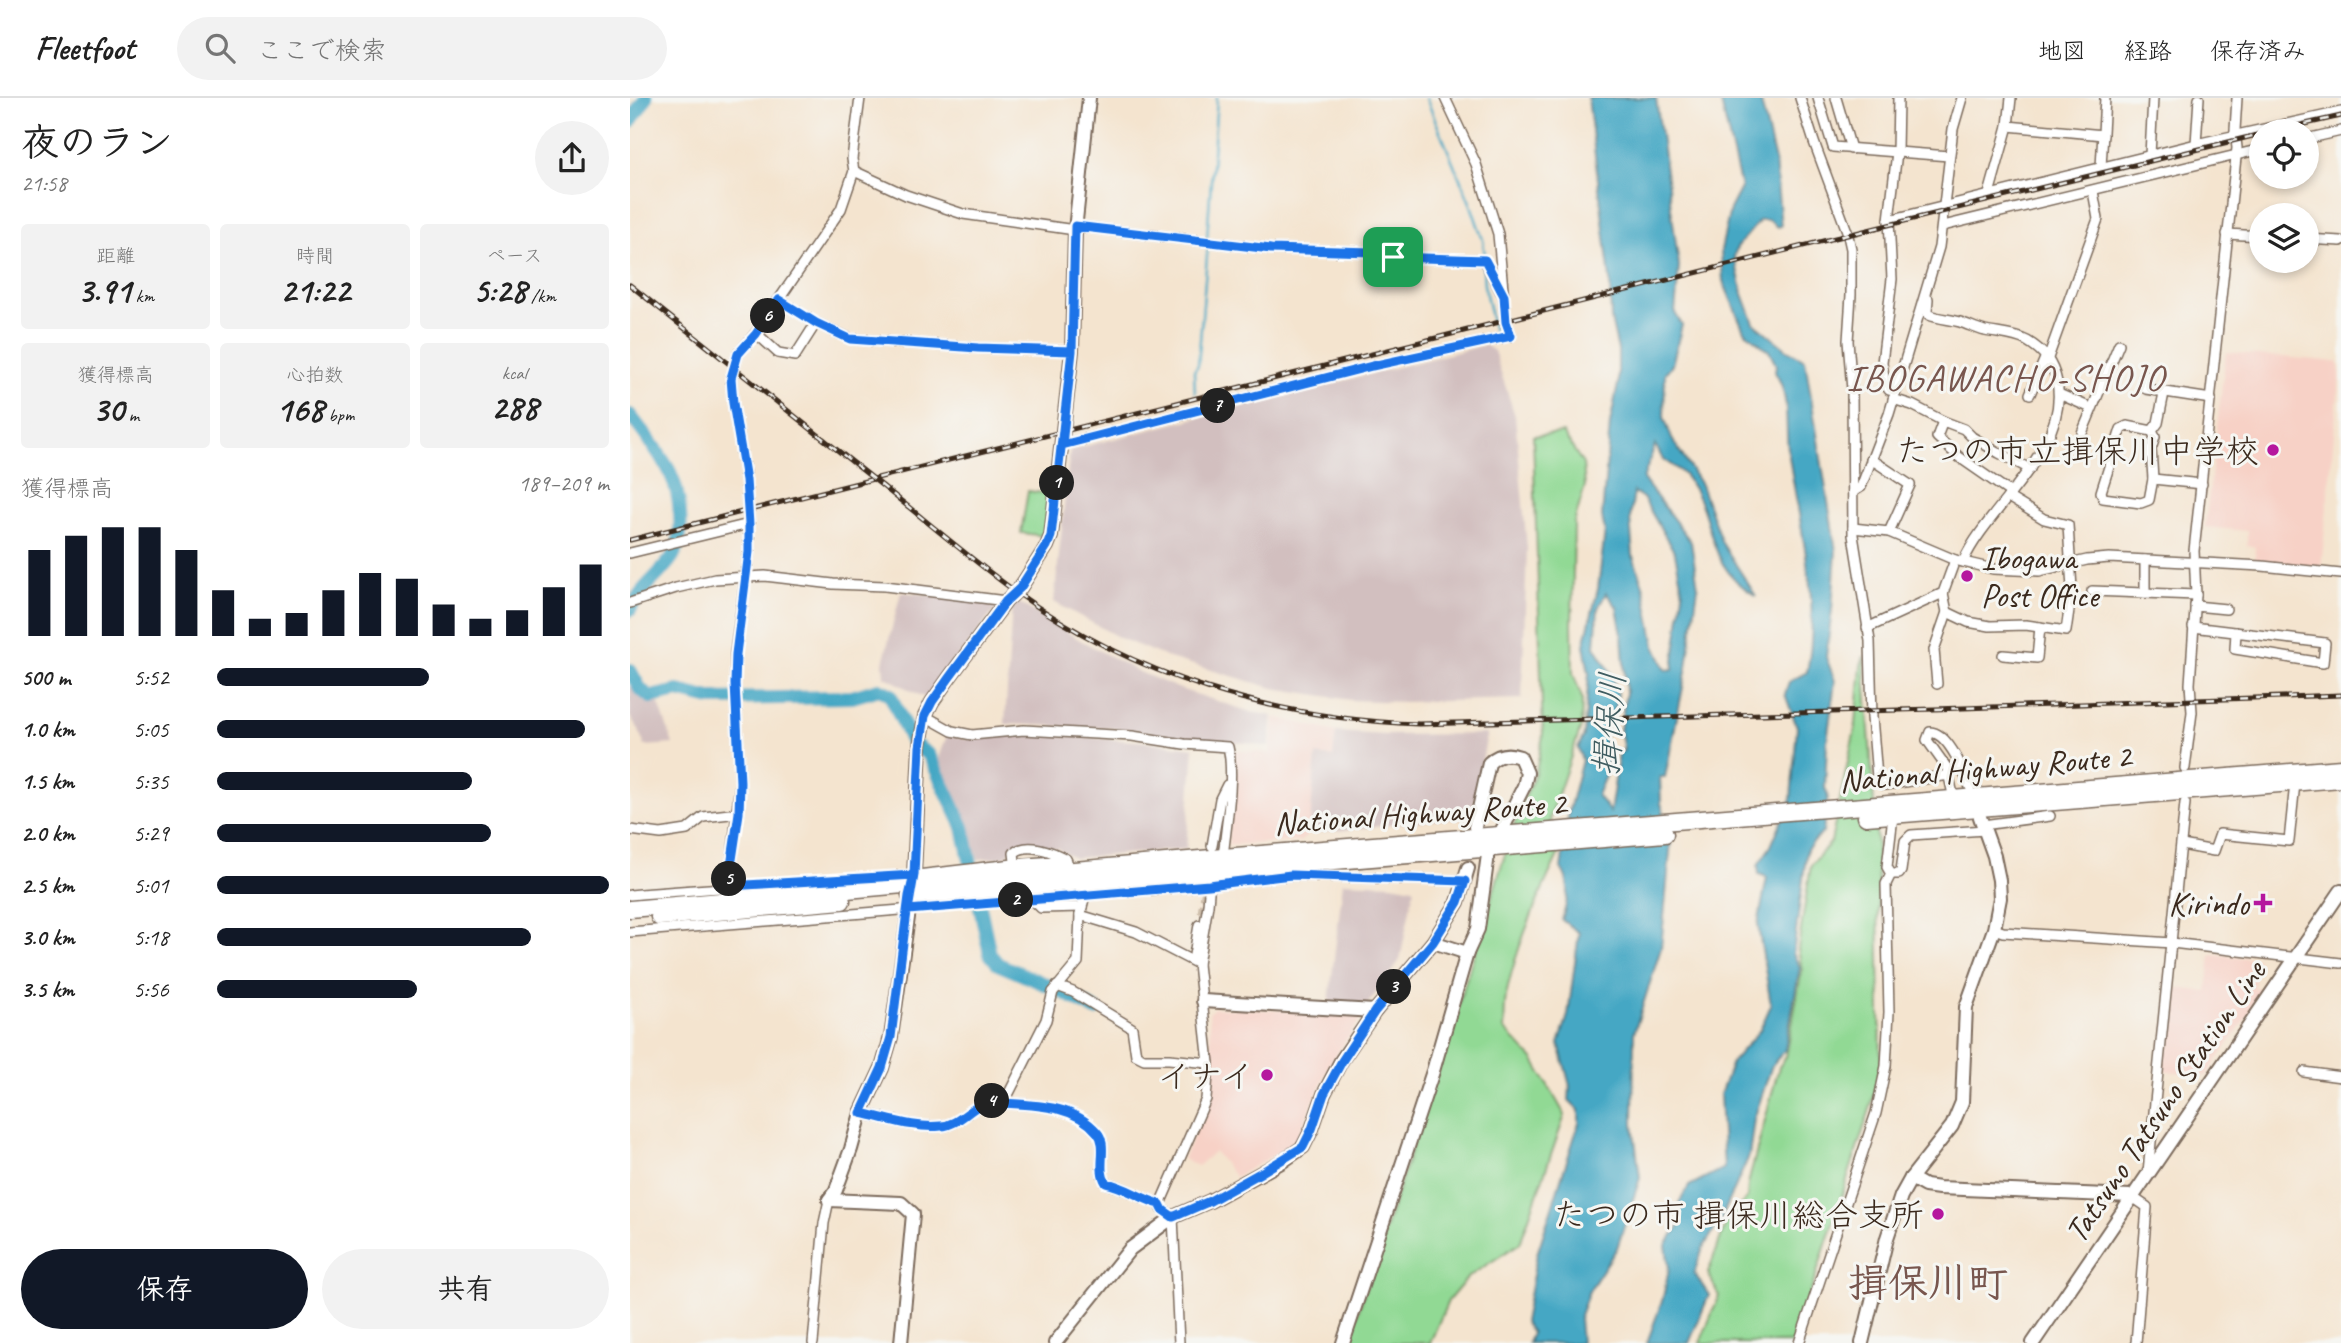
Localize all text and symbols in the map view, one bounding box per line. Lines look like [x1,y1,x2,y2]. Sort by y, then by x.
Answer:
search box [177,17,667,80]
text: Fleetfoot [35,27,135,69]
icon: search [201,29,239,67]
text: ここで検索 [257,34,387,67]
text: 地図 [2038,36,2086,66]
text: 経路 [2124,36,2172,66]
text: 保存済み [2210,36,2306,66]
text: 夜のラン [21,119,173,166]
map controls [2249,119,2319,273]
button: locate [2249,119,2319,189]
button: share [535,121,609,195]
text: 21:58 [21,169,67,198]
button: layers [2249,203,2319,273]
pin [1363,227,1423,287]
icon: arrive [1374,238,1412,276]
text: 距離 [97,244,135,268]
text: 時間 [296,244,334,268]
text: ペース [486,244,542,268]
text: 3.91 [77,268,131,313]
text: 21:22 [280,268,350,313]
text: 5:28 [473,268,526,313]
text: km [131,284,154,308]
text: /km [526,284,556,308]
pin: 6 [750,298,786,333]
text: 6 [763,303,772,327]
district label: IBOGAWACHO-SHOJO [1847,354,2167,401]
text: kcal [502,361,527,385]
text: 獲得標高 [78,363,154,387]
text: 心拍数 [286,363,344,387]
text: 288 [491,385,538,430]
text: 30 [92,387,124,432]
text: 168 [276,387,324,432]
pin: 7 [1200,388,1236,424]
text: 7 [1213,393,1222,417]
text: m [124,403,139,427]
text: bpm [324,403,354,427]
place label: たつの市立揖保川中学校 [1896,430,2259,472]
marker: たつの市立揖保川中学校 [2265,442,2281,458]
pin: 1 [1040,466,1074,500]
text: 189–209 m [518,469,609,498]
text: 1 [1052,470,1061,494]
text: 獲得標高 [21,474,113,503]
place label: Ibogawa Post Office [1981,537,2100,617]
marker: Ibogawa Post Office [1959,568,1975,584]
text: 500 m [21,663,70,692]
text: 5:52 [133,663,169,692]
water label: 揖保川 [1583,670,1636,778]
text: 1.0 km [21,715,75,744]
text: 5:05 [133,715,169,744]
street label: National Highway Route 2 [1837,734,2136,802]
text: 1.5 km [21,767,74,796]
text: 5:35 [133,767,169,796]
street label: National Highway Route 2 [1273,782,1571,844]
text: 2.0 km [21,819,75,848]
text: 5:29 [133,819,169,848]
pin: 5 [712,862,746,896]
text: 5 [724,866,733,890]
text: 2.5 km [21,871,74,900]
text: 5:01 [133,871,169,900]
pin: 2 [998,882,1034,918]
place label: Kirindo [2169,883,2250,925]
text: 2 [1011,887,1020,911]
marker: Kirindo [2255,895,2271,911]
text: 3.0 km [21,923,75,952]
text: 5:18 [133,923,169,952]
street label: Tatsuno Tatsuno Station Line [2055,951,2276,1250]
pin: 3 [1376,970,1412,1004]
text: 3 [1389,974,1398,998]
text: 3.5 km [21,975,74,1004]
text: 5:56 [133,975,169,1004]
place label: イナイ [1157,1055,1253,1097]
marker: イナイ [1259,1067,1275,1083]
pin: 4 [974,1084,1010,1118]
text: 4 [987,1088,996,1112]
place label: たつの市 揖保川総合支所 [1553,1194,1924,1236]
marker: たつの市 揖保川総合支所 [1930,1206,1946,1222]
button: 保存 [21,1249,308,1329]
button: 共有 [322,1249,609,1329]
district label: 揖保川町 [1848,1258,2008,1308]

